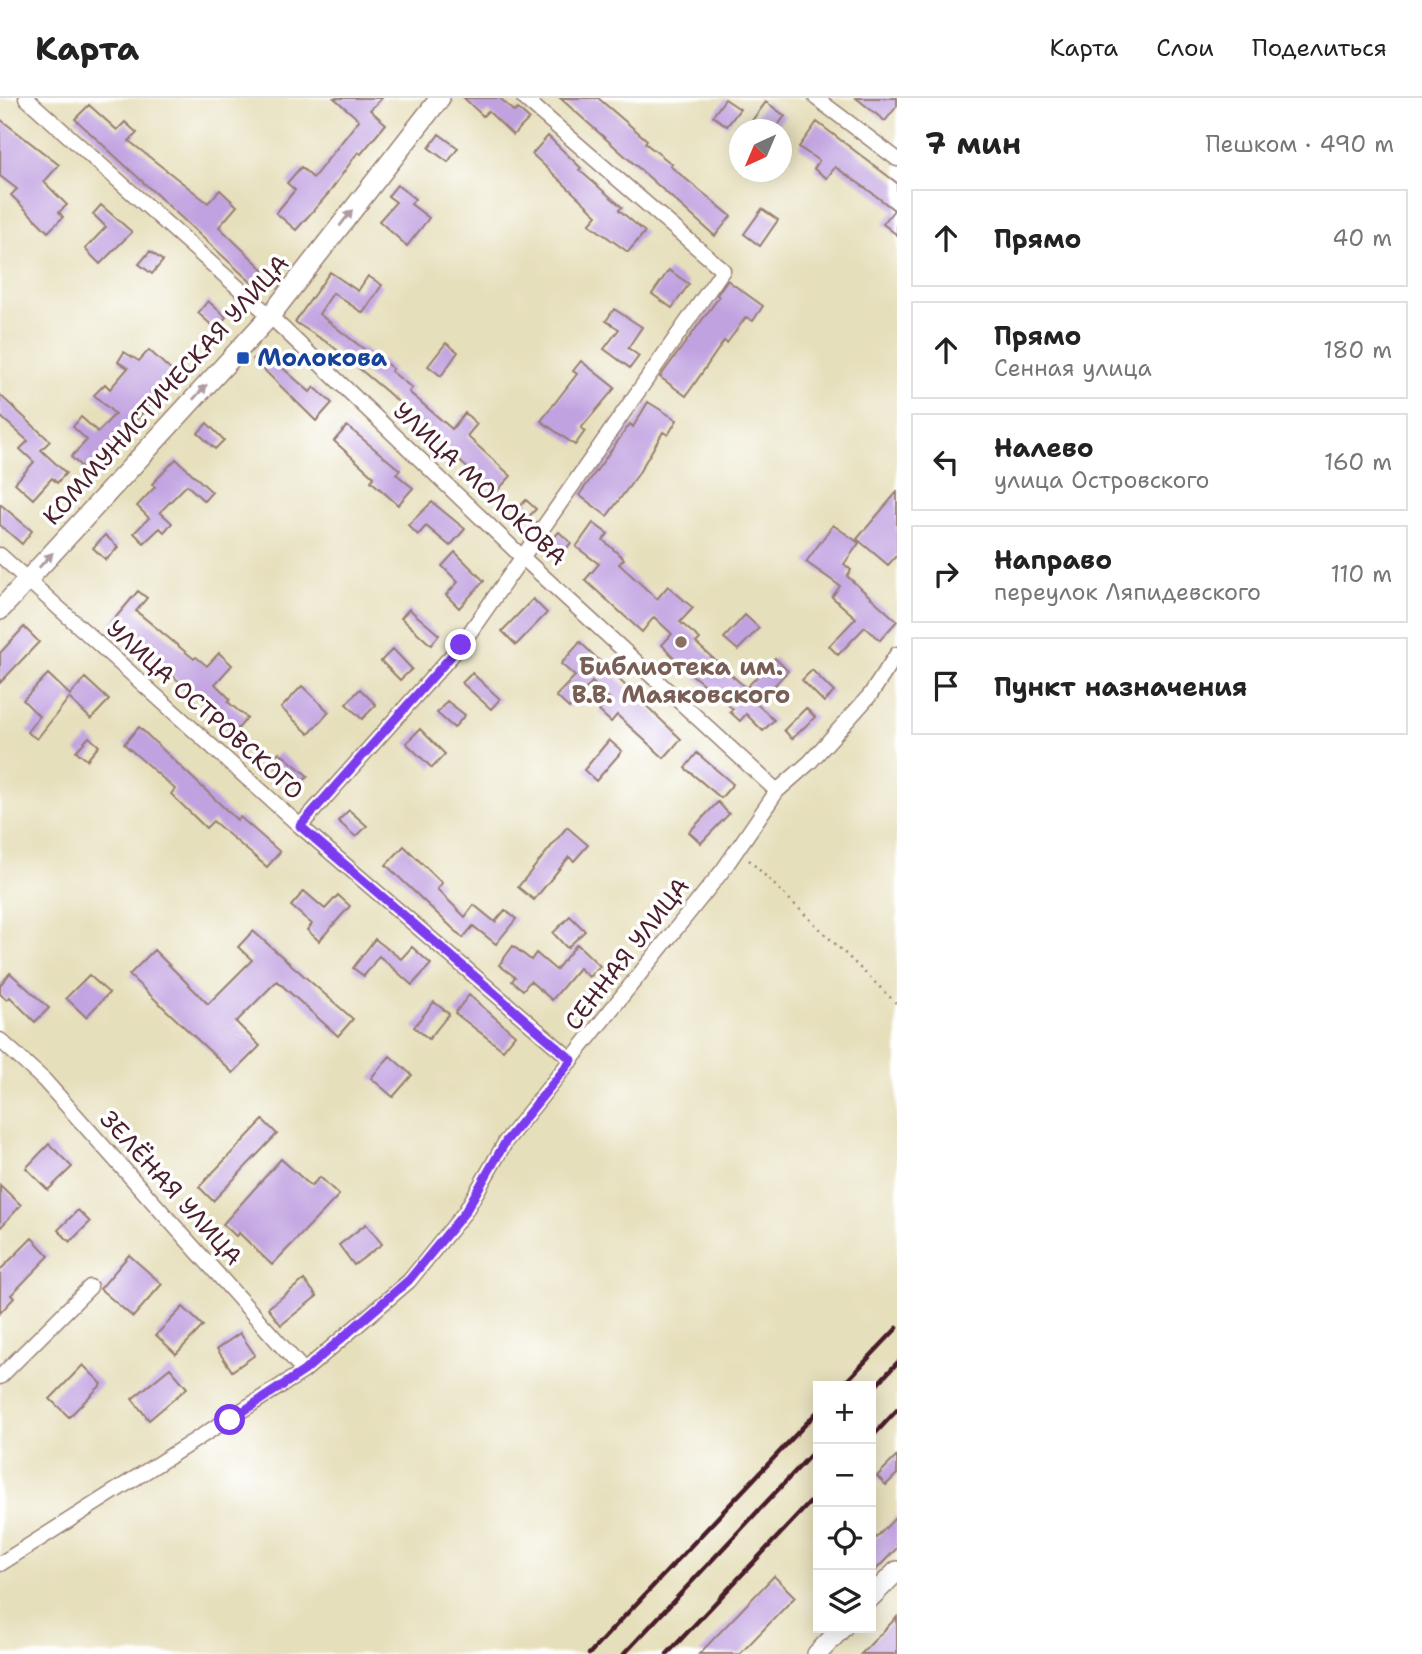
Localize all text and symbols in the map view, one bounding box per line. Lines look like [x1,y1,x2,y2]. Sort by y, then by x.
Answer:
text: Карта [35,26,139,71]
text: Карта [1050,32,1118,64]
text: Слои [1156,32,1214,64]
text: Поделиться [1252,32,1387,64]
north arrow [729,119,792,182]
text: 7 мин [925,123,1021,164]
text: Пешком · 490 m [1205,129,1394,159]
one-way arrow [339,210,354,228]
icon: ahead [927,219,965,257]
text: Прямо [994,221,1082,256]
text: 40 m [1332,223,1392,253]
street label: КОММУНИСТИЧЕСКАЯ УЛИЦА [36,248,296,532]
text: Прямо [994,318,1082,353]
icon: ahead [927,331,965,369]
text: 180 m [1323,335,1392,365]
place label: Молокова [257,342,388,374]
marker: Молокова [235,350,251,366]
text: Сенная улица [994,353,1152,383]
one-way arrow [192,384,208,401]
street label: УЛИЦА МОЛОКОВА [386,395,574,573]
text: Налево [994,430,1094,465]
icon: left [927,443,965,481]
text: 160 m [1324,447,1392,477]
text: улица Островского [994,465,1209,495]
text: Направо [994,542,1112,577]
one-way arrow [38,552,54,569]
icon: right [927,555,965,593]
text: 110 m [1330,559,1392,589]
text: переулок Ляпидевского [994,577,1261,607]
street label: УЛИЦА ОСТРОВСКОГО [100,613,310,807]
route end [445,629,476,660]
marker: Библиотека им. В.В. Маяковского [673,634,689,650]
place label: Библиотека им. В.В. Маяковского [572,651,790,711]
icon: arrive [927,667,965,705]
text: Пункт назначения [994,669,1247,704]
street label: СЕННАЯ УЛИЦА [557,871,697,1037]
street label: ЗЕЛЁНАЯ УЛИЦА [93,1104,249,1272]
map controls [813,1381,876,1633]
button: + [813,1381,876,1444]
route start [214,1404,245,1435]
button: − [813,1444,876,1507]
button: locate [813,1507,876,1570]
button: layers [813,1570,876,1633]

